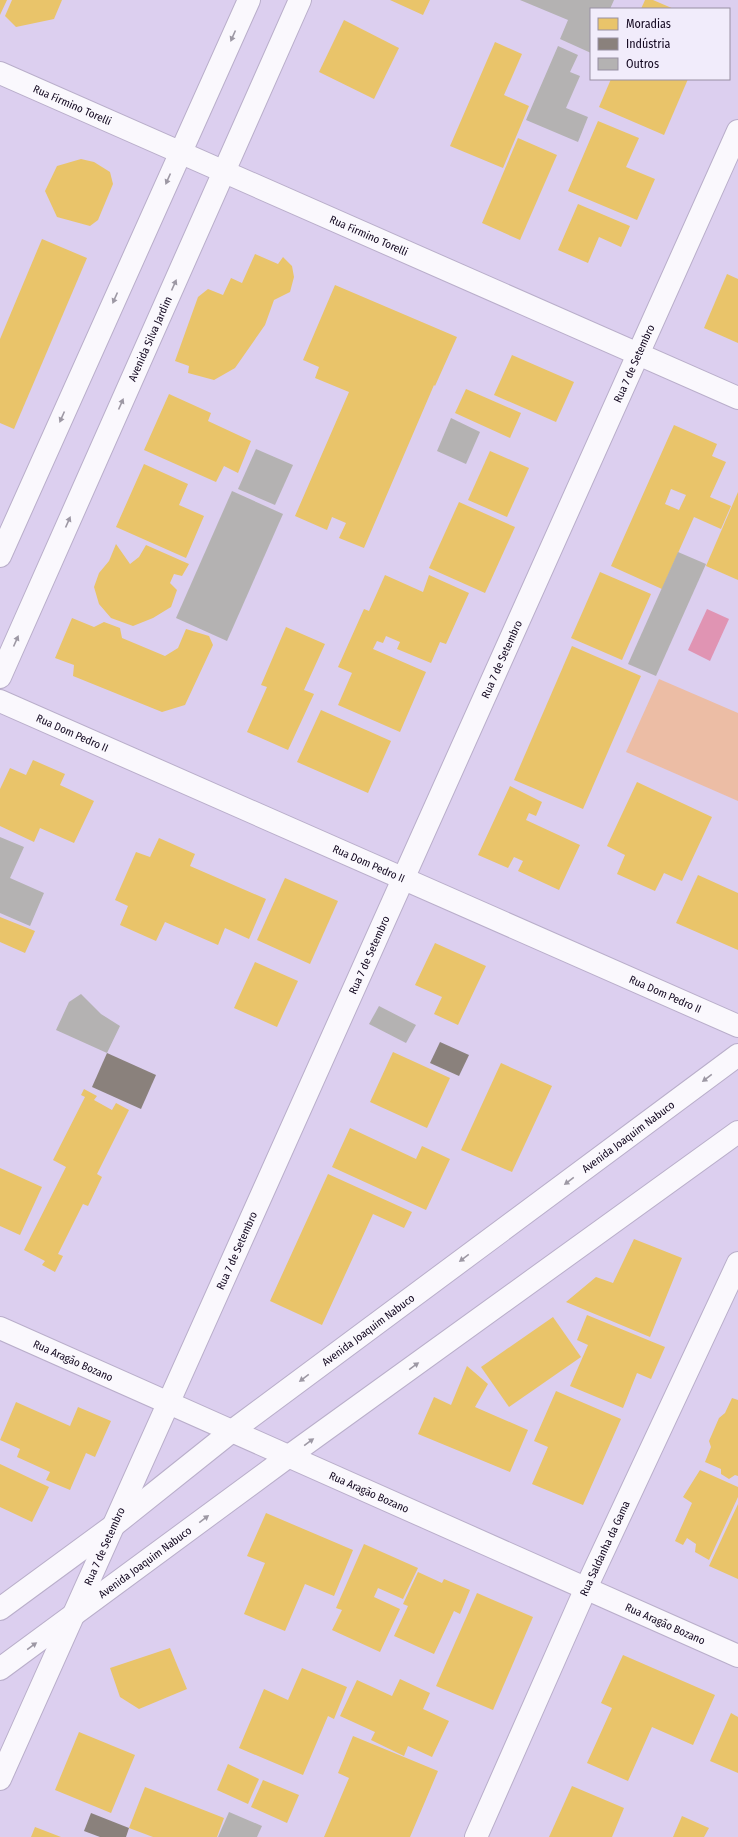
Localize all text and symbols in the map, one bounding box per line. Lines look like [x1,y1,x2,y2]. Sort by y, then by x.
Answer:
legend [590,8,730,80]
text: Moradias [626,17,671,31]
one-way arrow [230,30,236,41]
text: Indústria [626,37,670,51]
text: Outros [626,57,659,71]
street label: Rua Firmino Torelli [31,82,114,128]
one-way arrow [165,174,171,185]
street label: Rua Firmino Torelli [328,213,410,258]
one-way arrow [171,279,177,290]
one-way arrow [112,292,118,304]
street label: Avenida Silva Jardim [125,294,174,383]
street label: Rua 7 de Setembro [611,322,657,405]
one-way arrow [118,398,124,409]
one-way arrow [59,411,65,422]
one-way arrow [66,516,72,528]
street label: Rua 7 de Setembro [478,618,525,700]
one-way arrow [13,636,19,647]
street label: Rua Dom Pedro II [34,711,110,754]
street label: Rua Dom Pedro II [331,842,407,885]
street label: Rua 7 de Setembro [346,914,392,996]
street label: Rua Dom Pedro II [627,972,703,1016]
one-way arrow [701,1074,712,1083]
street label: Avenida Joaquim Nabuco [579,1098,677,1175]
one-way arrow [563,1177,574,1185]
street label: Rua 7 de Setembro [214,1209,260,1292]
one-way arrow [459,1254,470,1263]
street label: Avenida Joaquim Nabuco [319,1291,417,1369]
street label: Rua Aragão Bozano [31,1337,115,1384]
one-way arrow [409,1362,420,1370]
one-way arrow [298,1374,309,1382]
one-way arrow [303,1438,314,1446]
street label: Rua Aragão Bozano [327,1469,411,1516]
street label: Rua Saldanha da Gama [577,1499,632,1598]
street label: Rua 7 de Setembro [81,1505,127,1587]
one-way arrow [199,1515,210,1523]
street label: Avenida Joaquim Nabuco [96,1524,194,1601]
street label: Rua Aragão Bozano [623,1600,707,1647]
one-way arrow [26,1642,37,1650]

